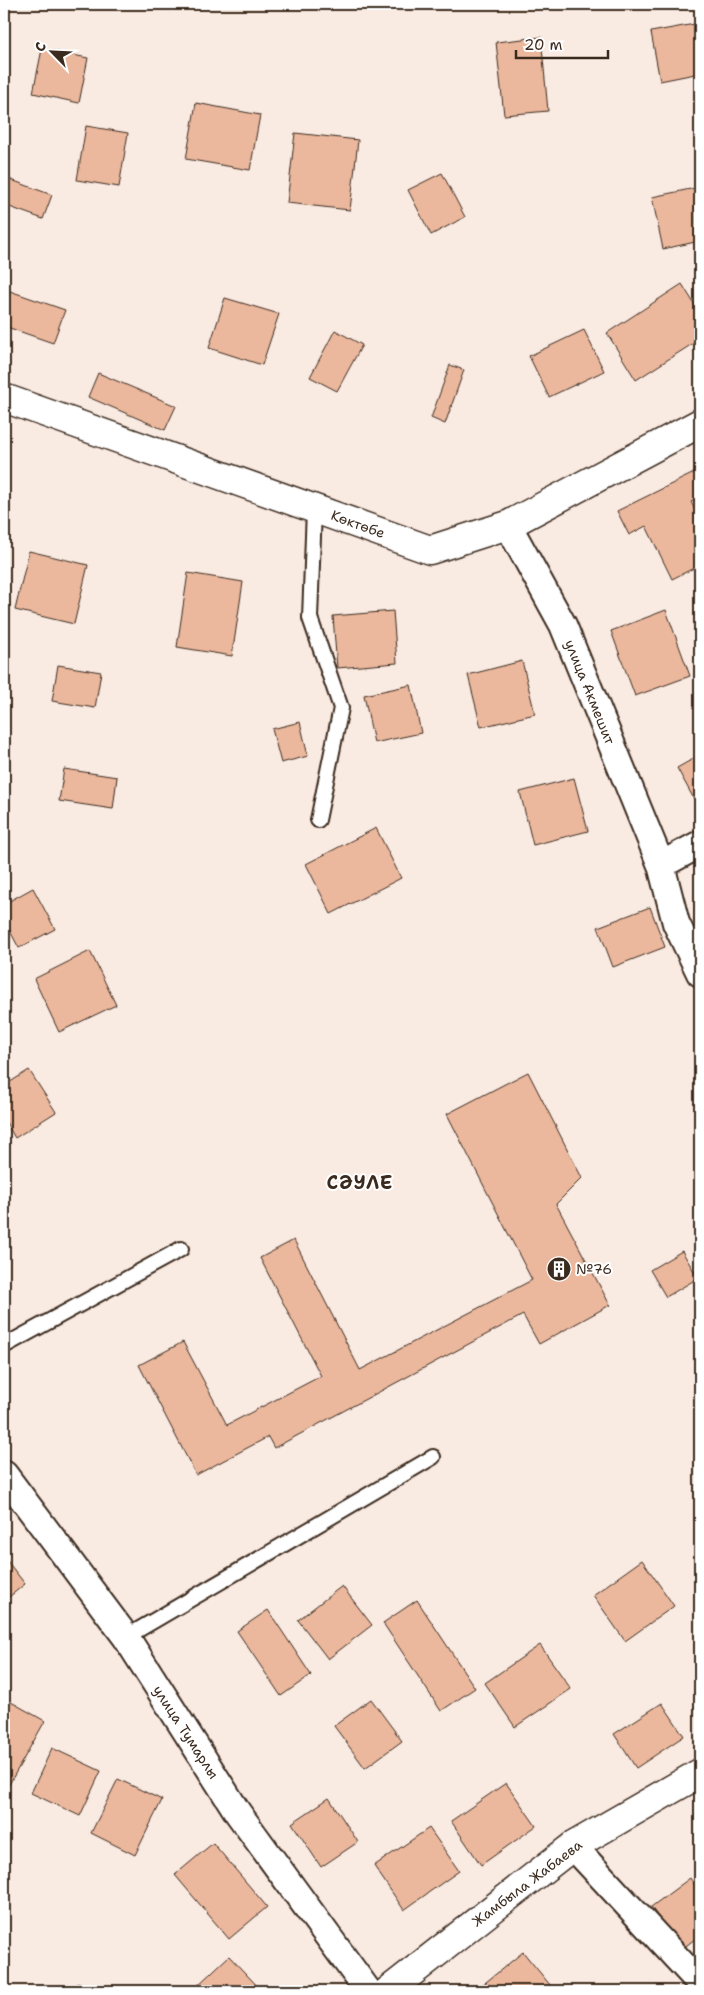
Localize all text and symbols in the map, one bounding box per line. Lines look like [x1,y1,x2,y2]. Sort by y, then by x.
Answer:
north arrow [28,28,78,78]
scale bar [516,28,609,60]
text: 20 m [524,35,563,55]
text: С [30,39,50,54]
street label: Көктөбе [329,506,388,542]
street label: улица Акмешит [561,637,620,748]
district label: СӘУЛЕ [327,1170,393,1195]
building icon: №76 [546,1256,572,1282]
place label: №76 [576,1260,612,1278]
street label: улица Тумарлы [149,1682,223,1782]
street label: Жамбыла Жабаева [468,1835,586,1930]

